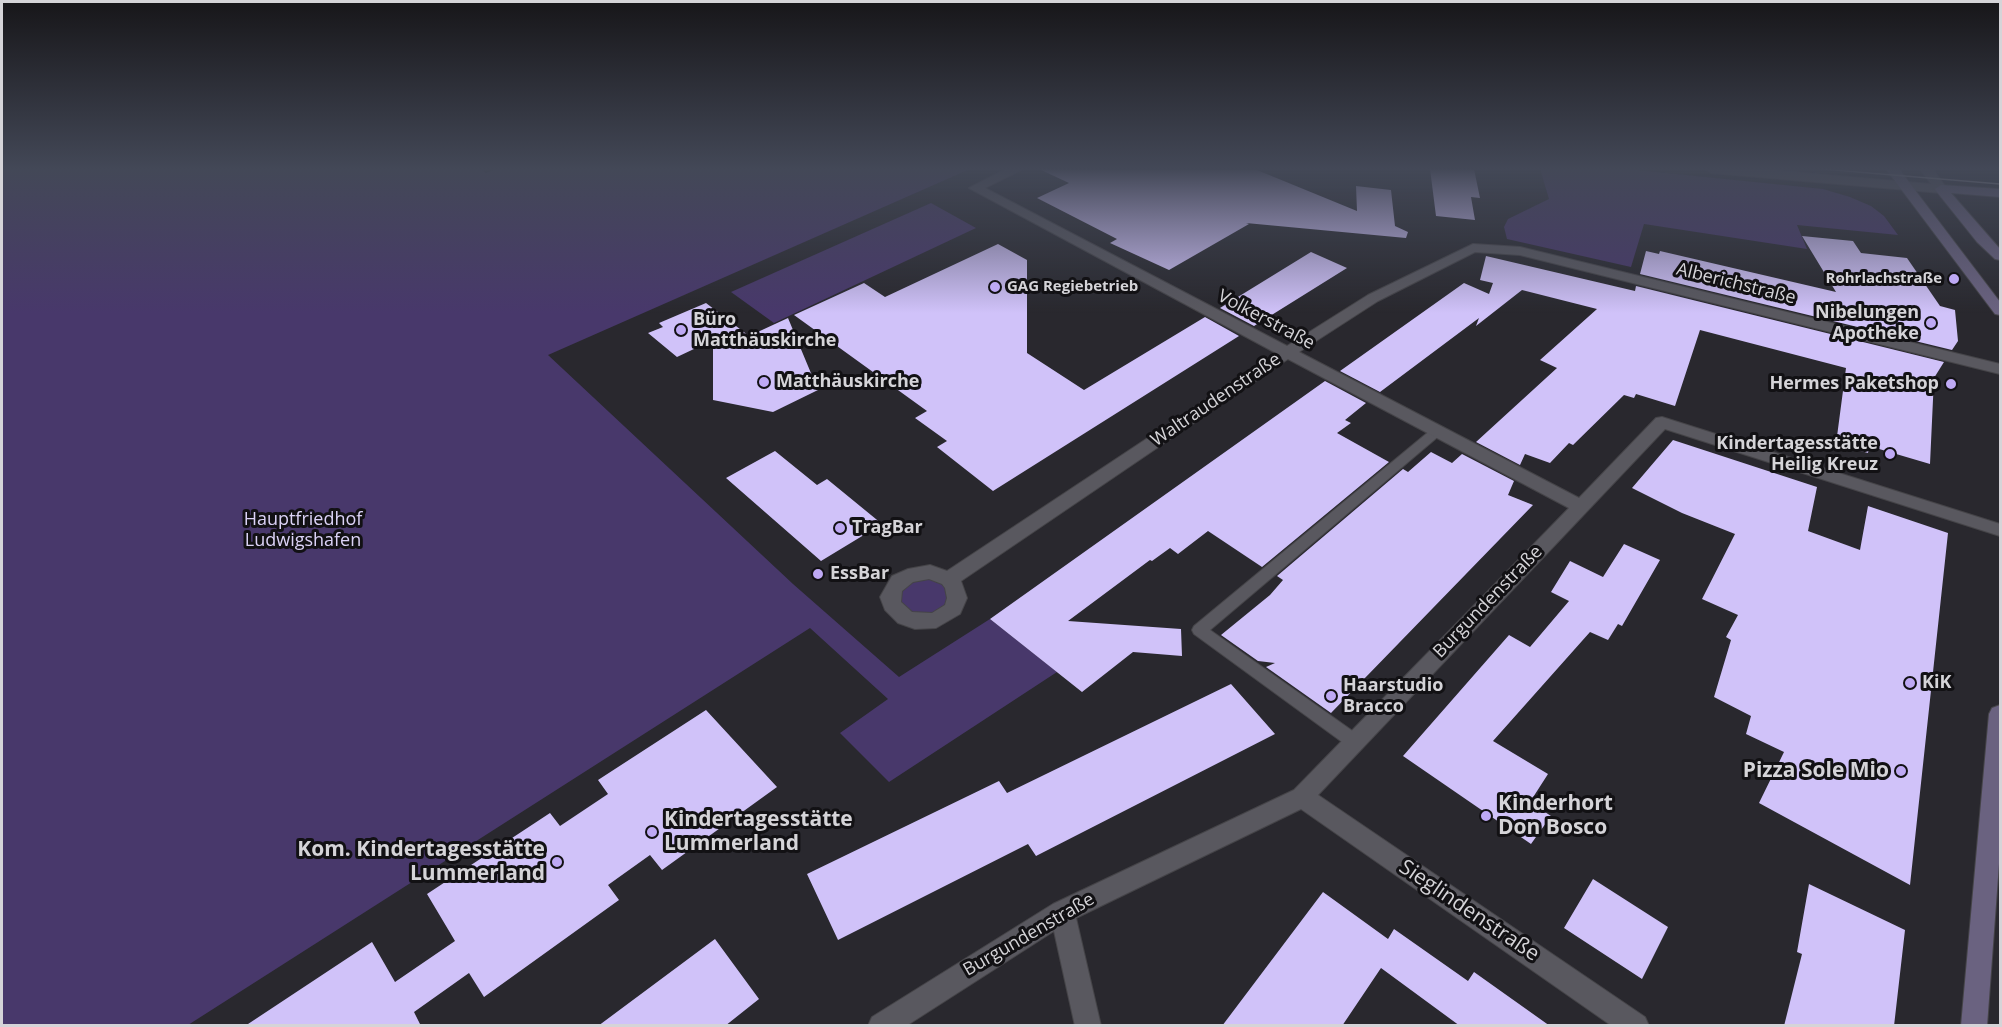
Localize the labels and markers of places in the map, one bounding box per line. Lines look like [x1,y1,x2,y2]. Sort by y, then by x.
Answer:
place label: Rohrlachstraße [1826,270,1942,288]
marker: Rohrlachstraße [1947,272,1961,286]
place label: GAG Regiebetrieb [1007,278,1138,296]
marker: GAG Regiebetrieb [988,280,1002,294]
place label: Nibelungen Apotheke [1815,302,1919,344]
place label: Büro Matthäuskirche [693,309,836,352]
marker: Nibelungen Apotheke [1924,316,1938,330]
marker: Büro Matthäuskirche [674,323,688,337]
place label: Matthäuskirche [776,371,919,393]
place label: Hermes Paketshop [1769,373,1939,395]
marker: Matthäuskirche [757,375,771,389]
marker: Hermes Paketshop [1944,377,1958,391]
place label: Kindertagesstätte Heilig Kreuz [1716,433,1878,476]
marker: Kindertagesstätte Heilig Kreuz [1883,447,1897,461]
place label: TragBar [852,517,923,539]
marker: TragBar [833,521,847,535]
place label: EssBar [830,563,889,585]
marker: EssBar [811,567,825,581]
place label: KiK [1922,672,1951,694]
place label: Haarstudio Bracco [1343,675,1443,718]
marker: KiK [1903,676,1917,690]
marker: Haarstudio Bracco [1324,689,1338,703]
place label: Pizza Sole Mio [1743,758,1889,784]
marker: Pizza Sole Mio [1894,764,1908,778]
place label: Kinderhort Don Bosco [1498,791,1613,841]
place label: Kindertagesstätte Lummerland [664,807,853,857]
marker: Kinderhort Don Bosco [1479,809,1493,823]
marker: Kindertagesstätte Lummerland [645,825,659,839]
place label: Kom. Kindertagesstätte Lummerland [297,837,545,887]
marker: Kom. Kindertagesstätte Lummerland [550,855,564,869]

